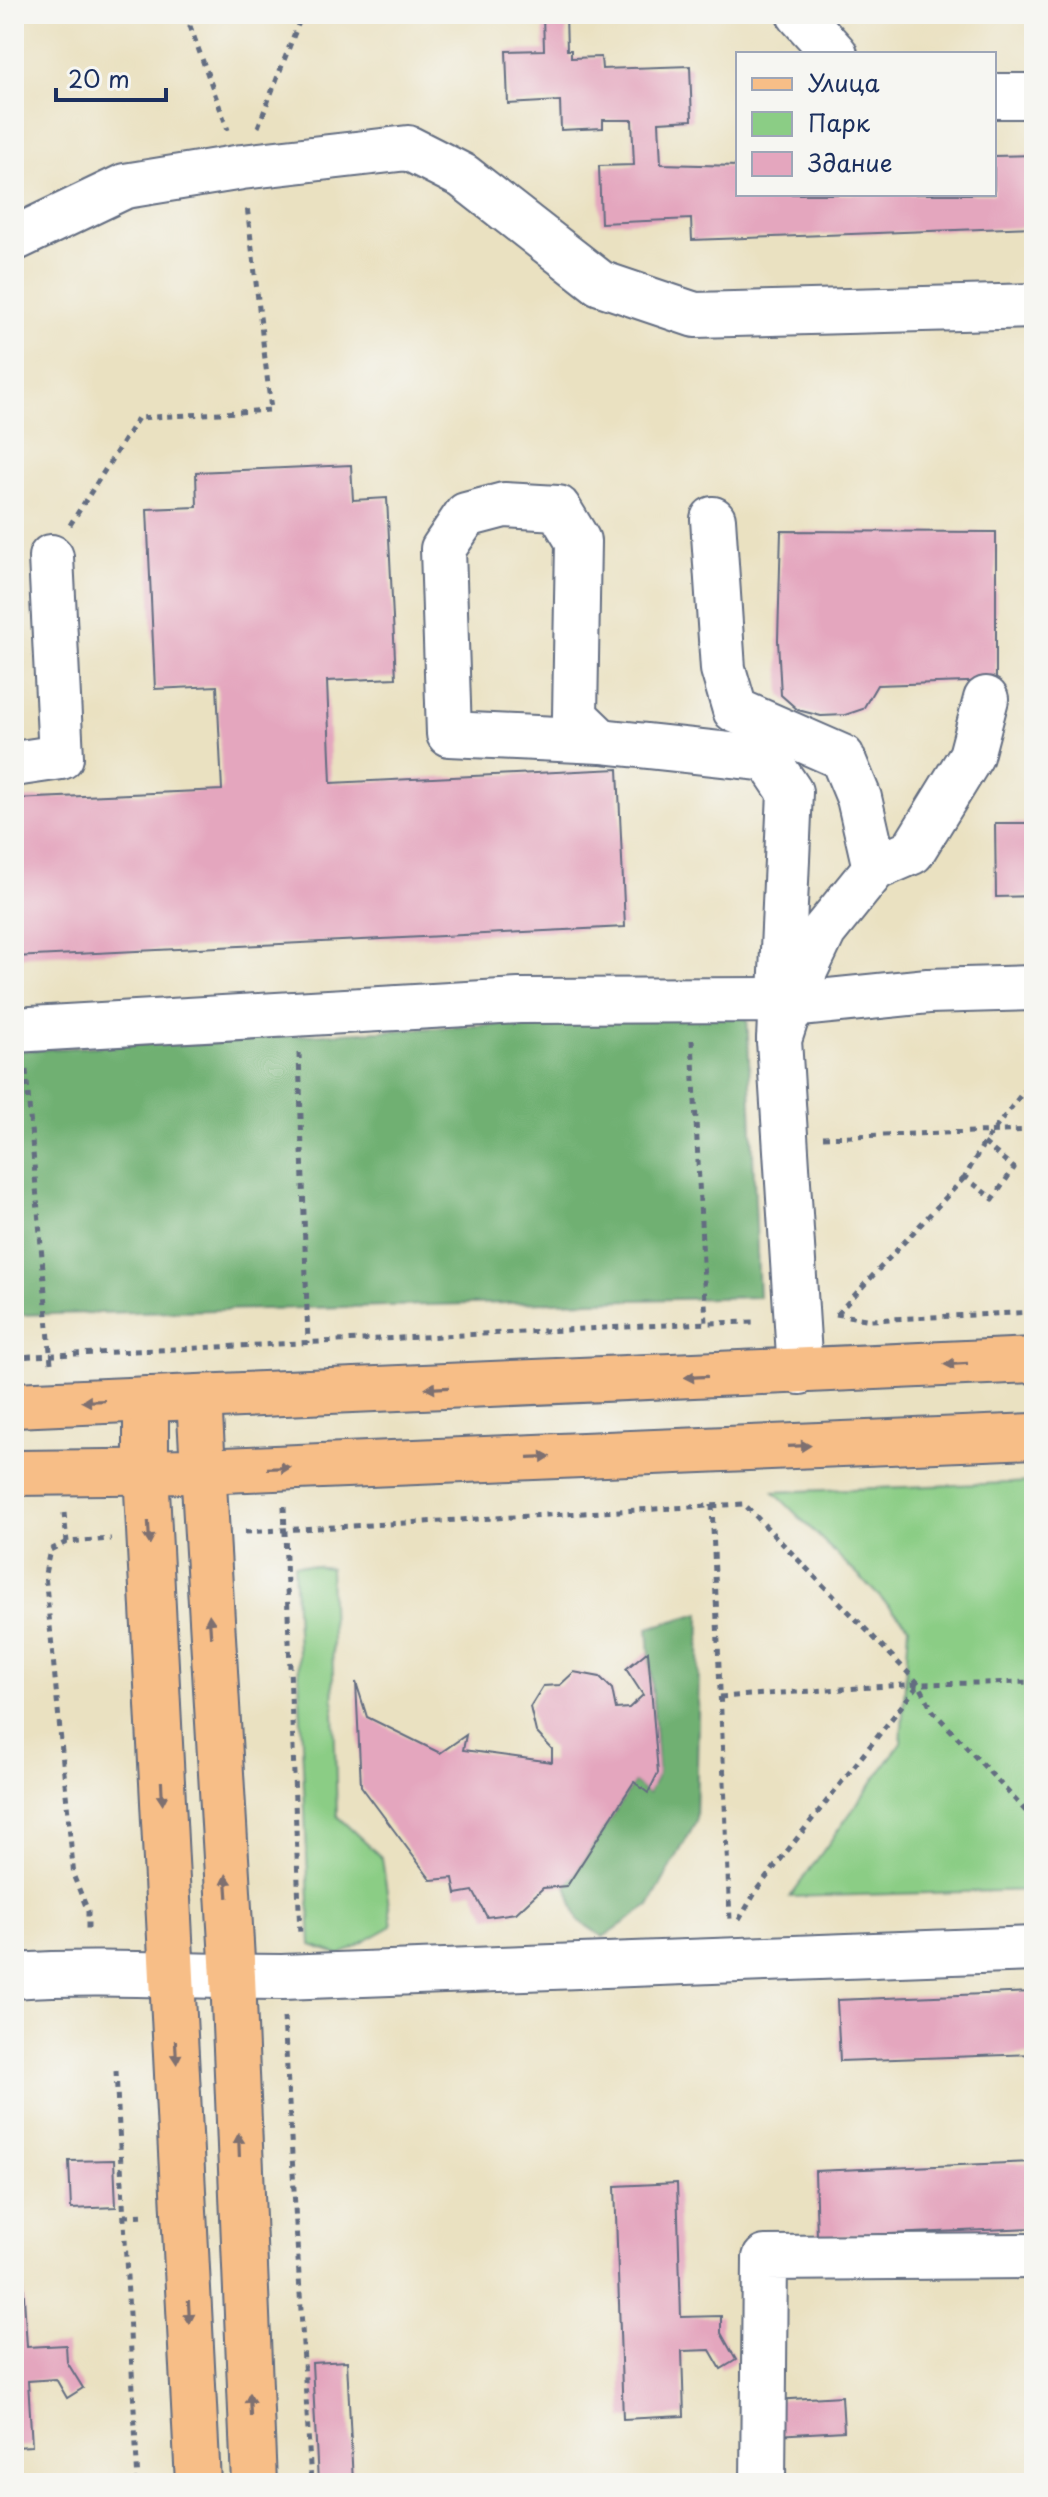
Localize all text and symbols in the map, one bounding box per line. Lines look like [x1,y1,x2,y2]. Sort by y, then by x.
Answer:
scale bar [56,52,166,102]
legend [736,52,996,196]
text: 20 m [68,60,130,96]
text: Улица [808,64,880,100]
text: Парк [808,104,871,140]
text: Здание [808,144,893,180]
one-way arrow [943,1358,968,1371]
one-way arrow [683,1370,708,1383]
one-way arrow [424,1382,449,1395]
one-way arrow [80,1395,105,1408]
one-way arrow [787,1439,812,1452]
one-way arrow [527,1450,552,1463]
one-way arrow [267,1461,292,1474]
one-way arrow [143,1521,156,1546]
one-way arrow [203,1613,216,1638]
one-way arrow [156,1781,169,1806]
one-way arrow [220,1873,233,1898]
one-way arrow [169,2040,182,2065]
one-way arrow [233,2132,246,2157]
one-way arrow [183,2300,196,2325]
one-way arrow [244,2392,257,2417]

